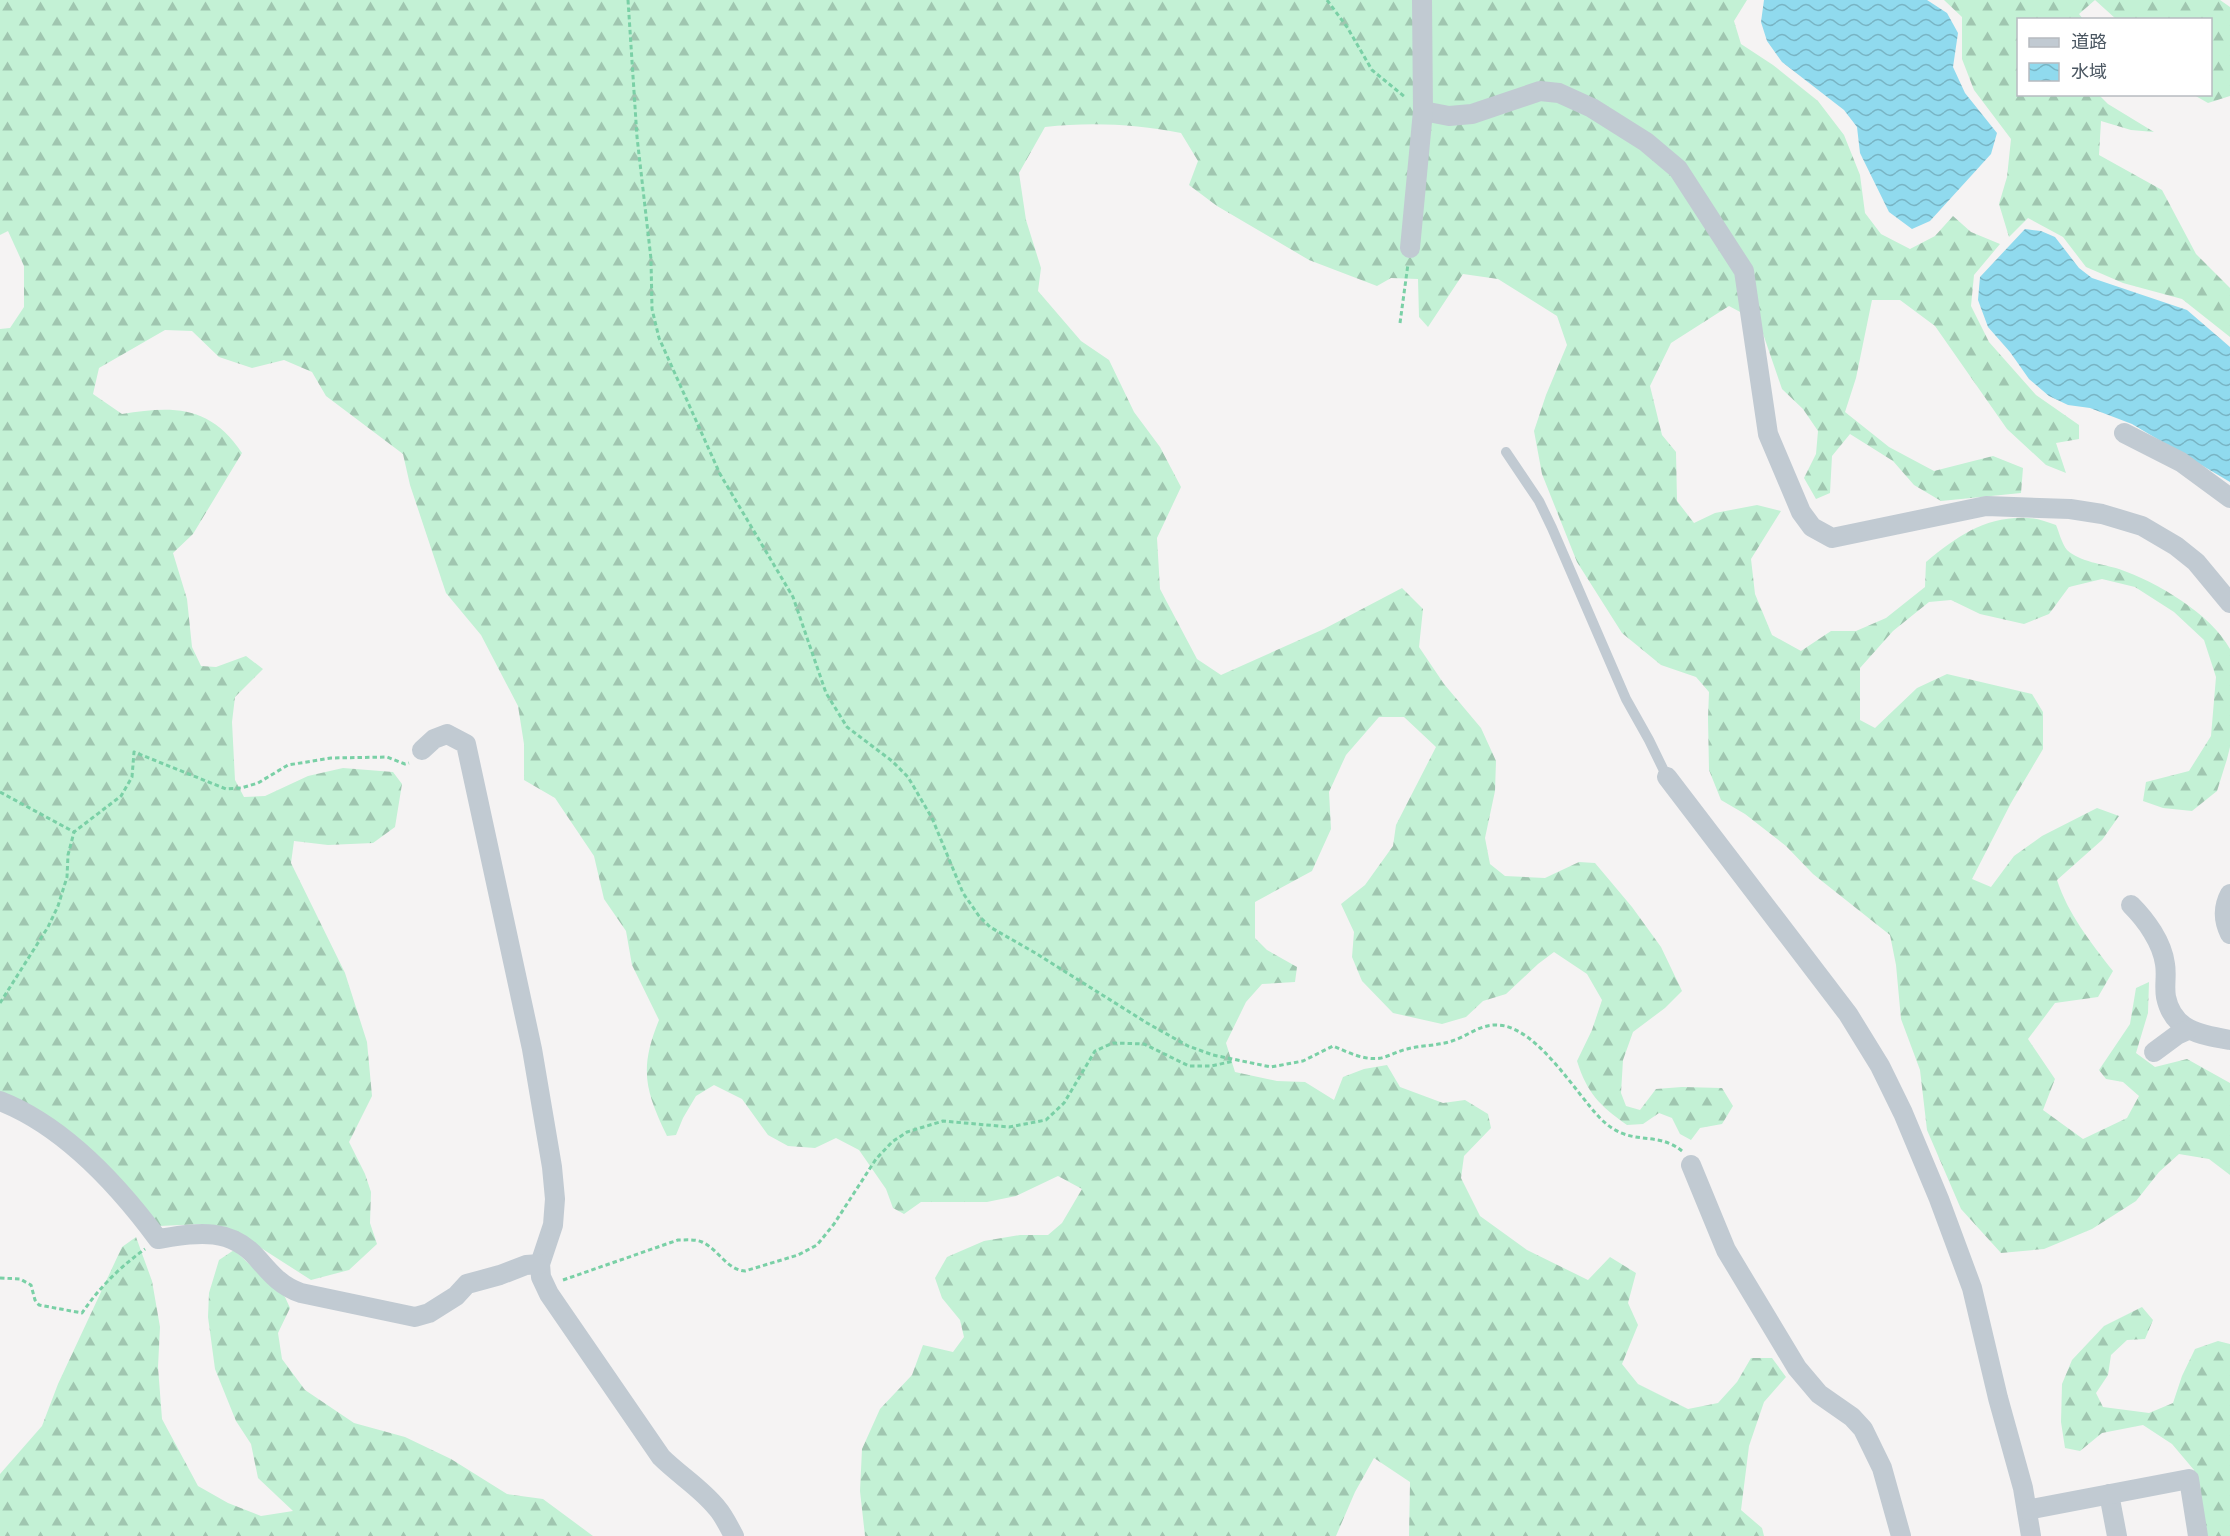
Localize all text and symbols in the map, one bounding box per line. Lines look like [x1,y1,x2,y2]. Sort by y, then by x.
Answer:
legend [2017,18,2212,96]
text: 道路 [2071,29,2107,53]
text: 水域 [2071,59,2107,83]

